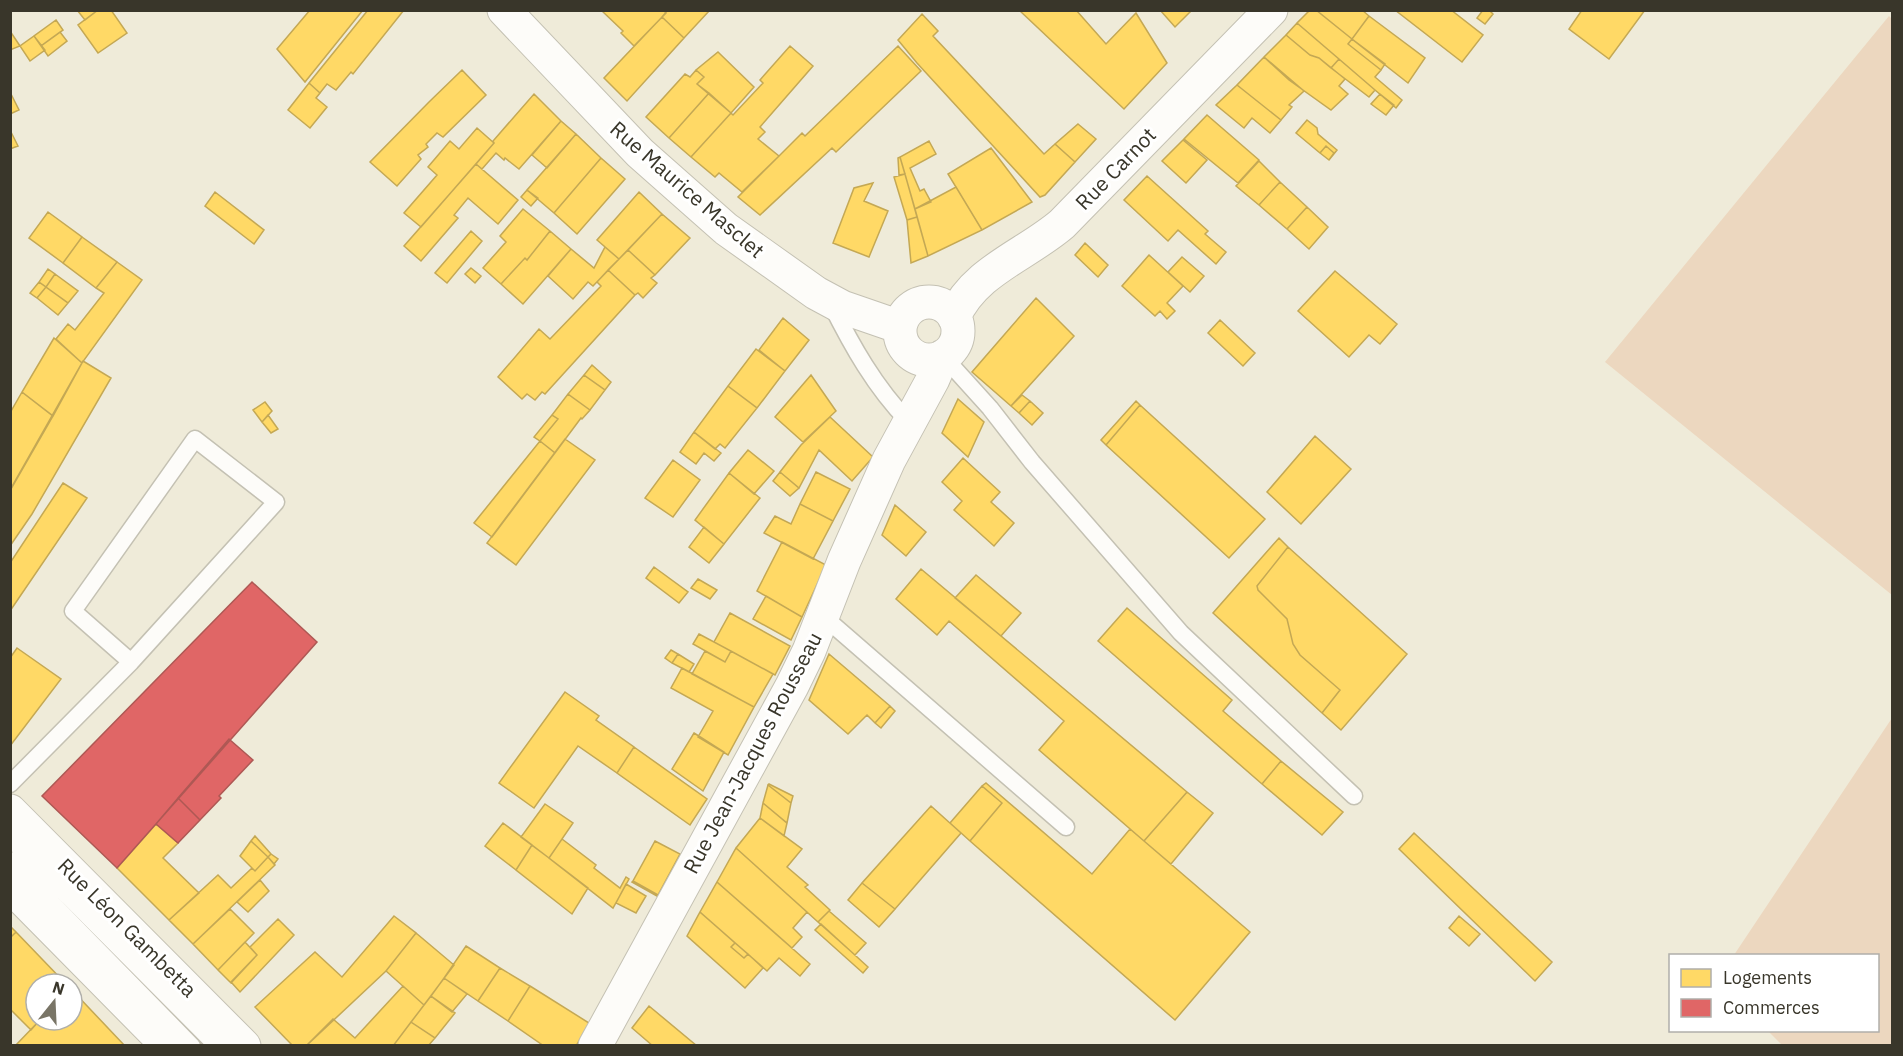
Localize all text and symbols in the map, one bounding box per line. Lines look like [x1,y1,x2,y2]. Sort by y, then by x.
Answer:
street label: Rue Maurice Masclet [605,115,771,264]
street label: Rue Carnot [1069,121,1162,216]
street label: Rue Jean-Jacques Rousseau [676,627,828,878]
street label: Rue Léon Gambetta [52,852,203,1003]
legend [1669,954,1879,1032]
text: Logements [1723,966,1812,989]
north arrow [24,972,84,1032]
text: N [50,976,67,999]
text: Commerces [1723,996,1820,1019]

